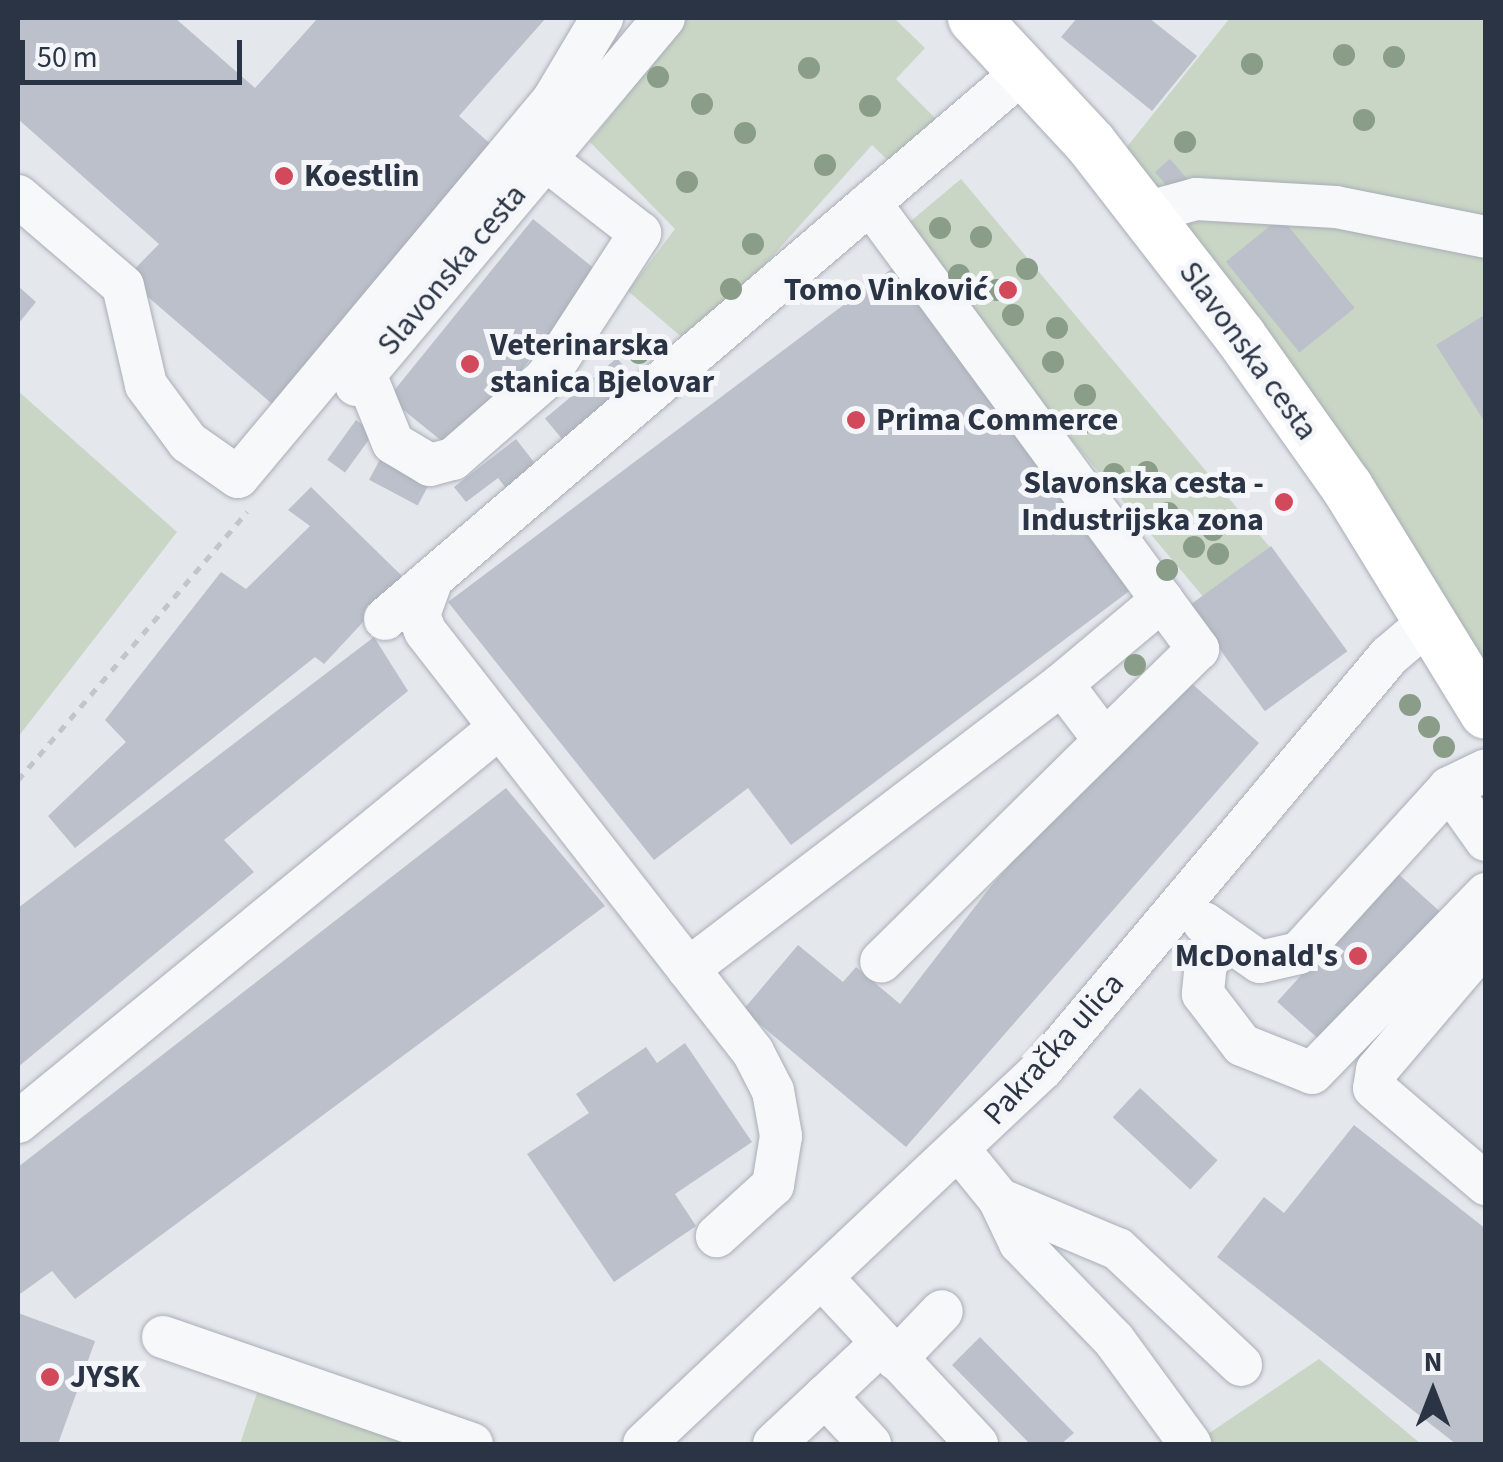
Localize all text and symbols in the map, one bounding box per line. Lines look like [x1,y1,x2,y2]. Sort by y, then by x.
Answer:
scale bar [25,20,248,82]
text: 50 m [37,36,98,79]
place label: Koestlin [304,157,420,195]
marker: Koestlin [273,165,295,187]
street label: Slavonska cesta [369,177,535,363]
street label: Slavonska cesta [1170,254,1326,448]
place label: Tomo Vinković [784,271,988,309]
marker: Tomo Vinković [997,279,1019,301]
place label: Veterinarska stanica Bjelovar [490,327,714,402]
marker: Veterinarska stanica Bjelovar [459,353,481,375]
place label: Prima Commerce [876,401,1118,439]
marker: Prima Commerce [845,409,867,431]
place label: Slavonska cesta - Industrijska zona [1021,465,1264,540]
marker: Slavonska cesta - Industrijska zona [1273,491,1295,513]
place label: McDonald's [1175,937,1338,975]
marker: McDonald's [1347,945,1369,967]
street label: Pakračka ulica [976,965,1132,1133]
north arrow [1383,1342,1483,1442]
text: N [1424,1342,1442,1382]
place label: JYSK [70,1358,140,1396]
marker: JYSK [39,1366,61,1388]

